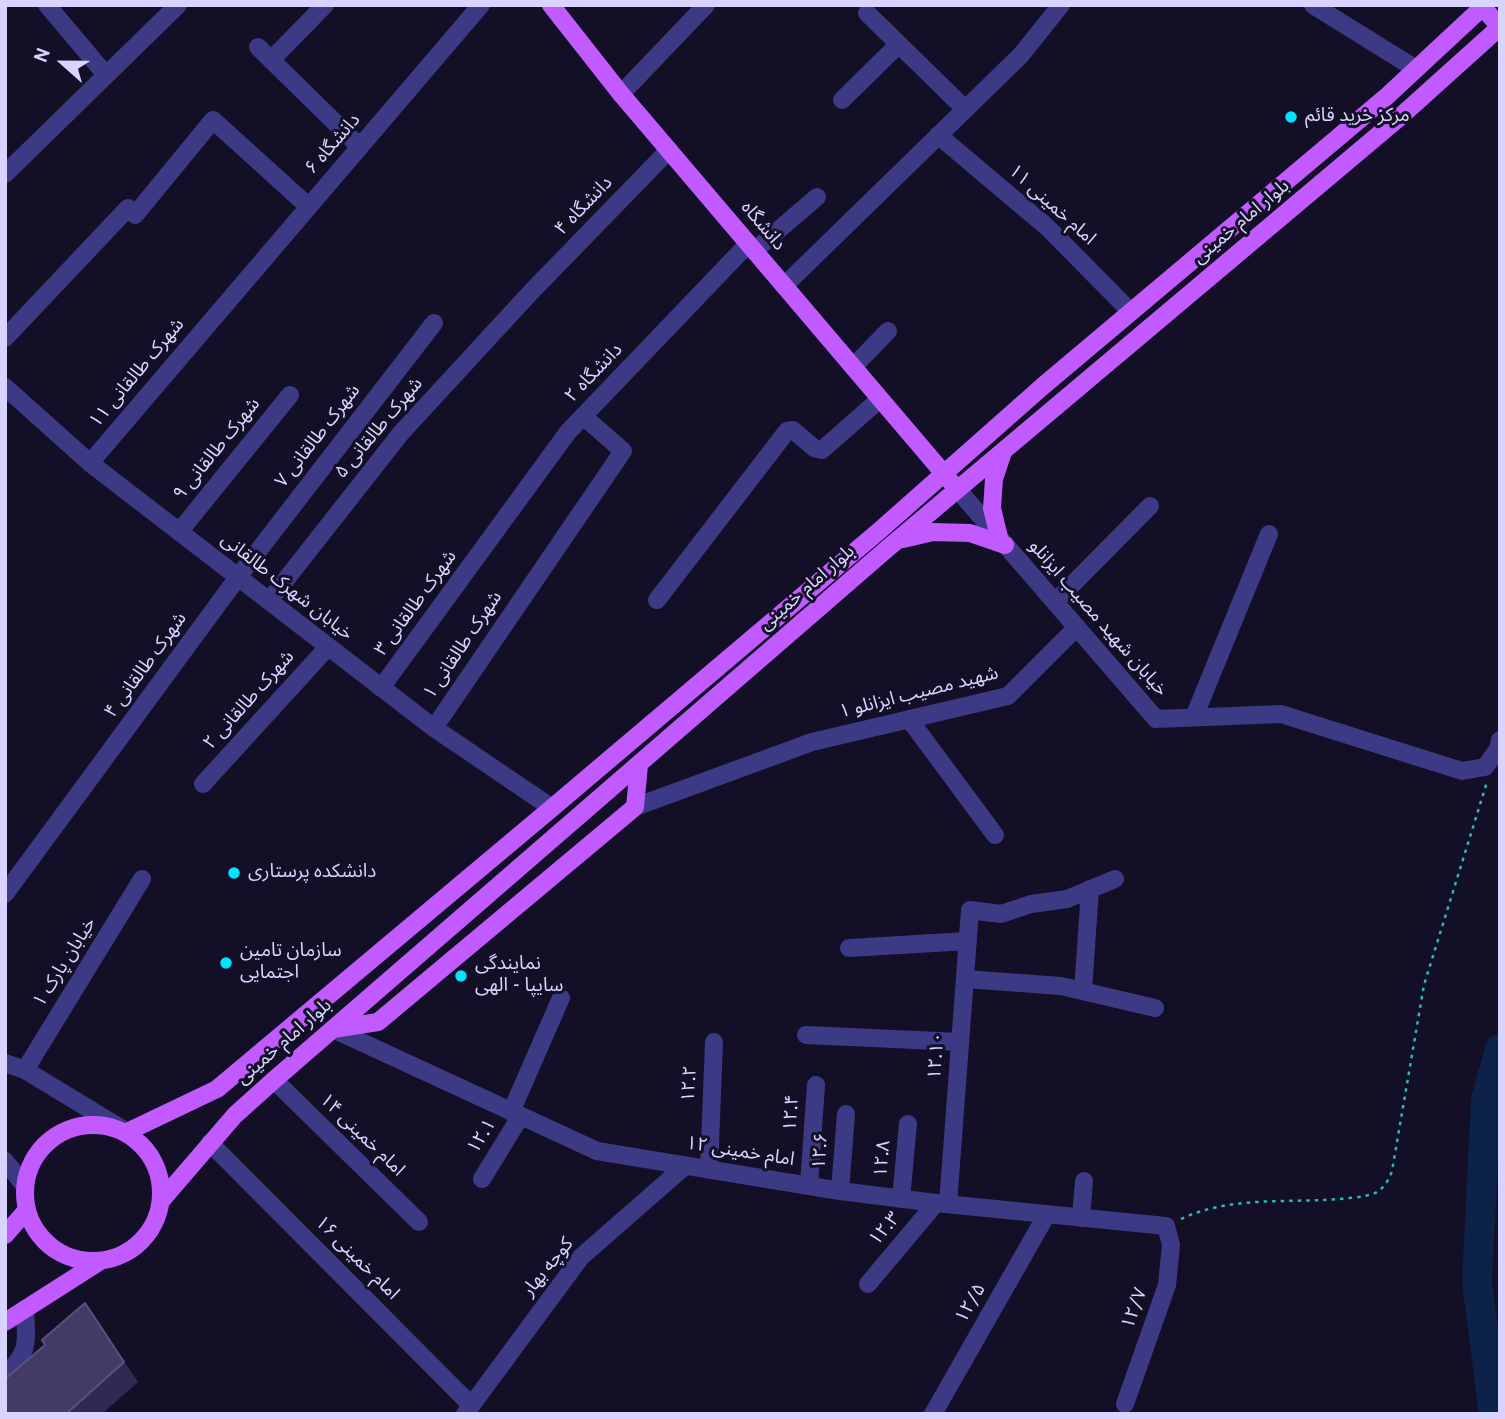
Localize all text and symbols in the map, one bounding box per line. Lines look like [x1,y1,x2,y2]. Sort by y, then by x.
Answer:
north arrow [28,28,98,98]
text: N [30,45,57,66]
place label: مرکز خرید قائم [1305,106,1410,128]
marker: مرکز خرید قائم [1283,109,1299,125]
street label: دانشگاه ۶ [301,110,367,180]
street label: امام خمینی ۱۱ [1003,161,1099,251]
street label: دانشگاه ۴ [551,173,619,241]
street label: بلوار امام خمینی [1189,176,1295,270]
street label: دانشگاه [735,198,789,256]
street label: شهرک طالقانی ۱۱ [86,315,190,433]
street label: دانشگاه ۲ [561,340,629,408]
street label: شهرک طالقانی ۵ [331,374,429,484]
street label: شهرک طالقانی ۷ [272,381,366,493]
street label: شهرک طالقانی ۹ [170,394,266,506]
street label: خیابان شهرک طالقانی [215,529,357,647]
street label: خیابان شهید مصیب ایزانلو [1023,536,1171,702]
street label: بلوار امام خمینی [756,541,860,637]
street label: شهرک طالقانی ۳ [371,547,463,661]
street label: شهرک طالقانی ۱ [420,588,508,704]
street label: شهرک طالقانی ۴ [101,609,193,723]
street label: شهرک طالقانی ۲ [200,647,300,755]
street label: شهید مصیب ایزانلو ۱ [837,663,1001,725]
place label: دانشکده پرستاری [248,862,376,884]
marker: دانشکده پرستاری [226,865,242,881]
street label: خیابان پارک ۱ [29,914,103,1012]
place label: سازمان تامین اجتمایی [240,941,342,985]
place label: نمایندگی سایپا - الهی [475,954,563,998]
marker: سازمان تامین اجتمایی [218,955,234,971]
marker: نمایندگی سایپا - الهی [453,968,469,984]
street label: بلوار امام خمینی [233,995,337,1091]
street label: ۱۲.۱۰ [925,1031,951,1081]
street label: ۱۲.۲ [679,1065,703,1103]
street label: امام خمینی ۱۴ [314,1090,408,1182]
street label: ۱۲.۴ [780,1094,806,1132]
street label: ۱۲.۱ [464,1115,502,1159]
street label: ۱۲.۶ [809,1132,835,1170]
street label: امام خمینی ۱۲ [684,1133,796,1173]
street label: ۱۲.۸ [871,1140,897,1178]
street label: ۱۲.۳ [865,1209,907,1251]
street label: امام خمینی ۱۶ [309,1212,403,1306]
street label: کوچه بهار [518,1234,580,1302]
street label: ۱۲/۵ [952,1280,992,1328]
street label: ۱۲/۷ [1118,1285,1154,1333]

